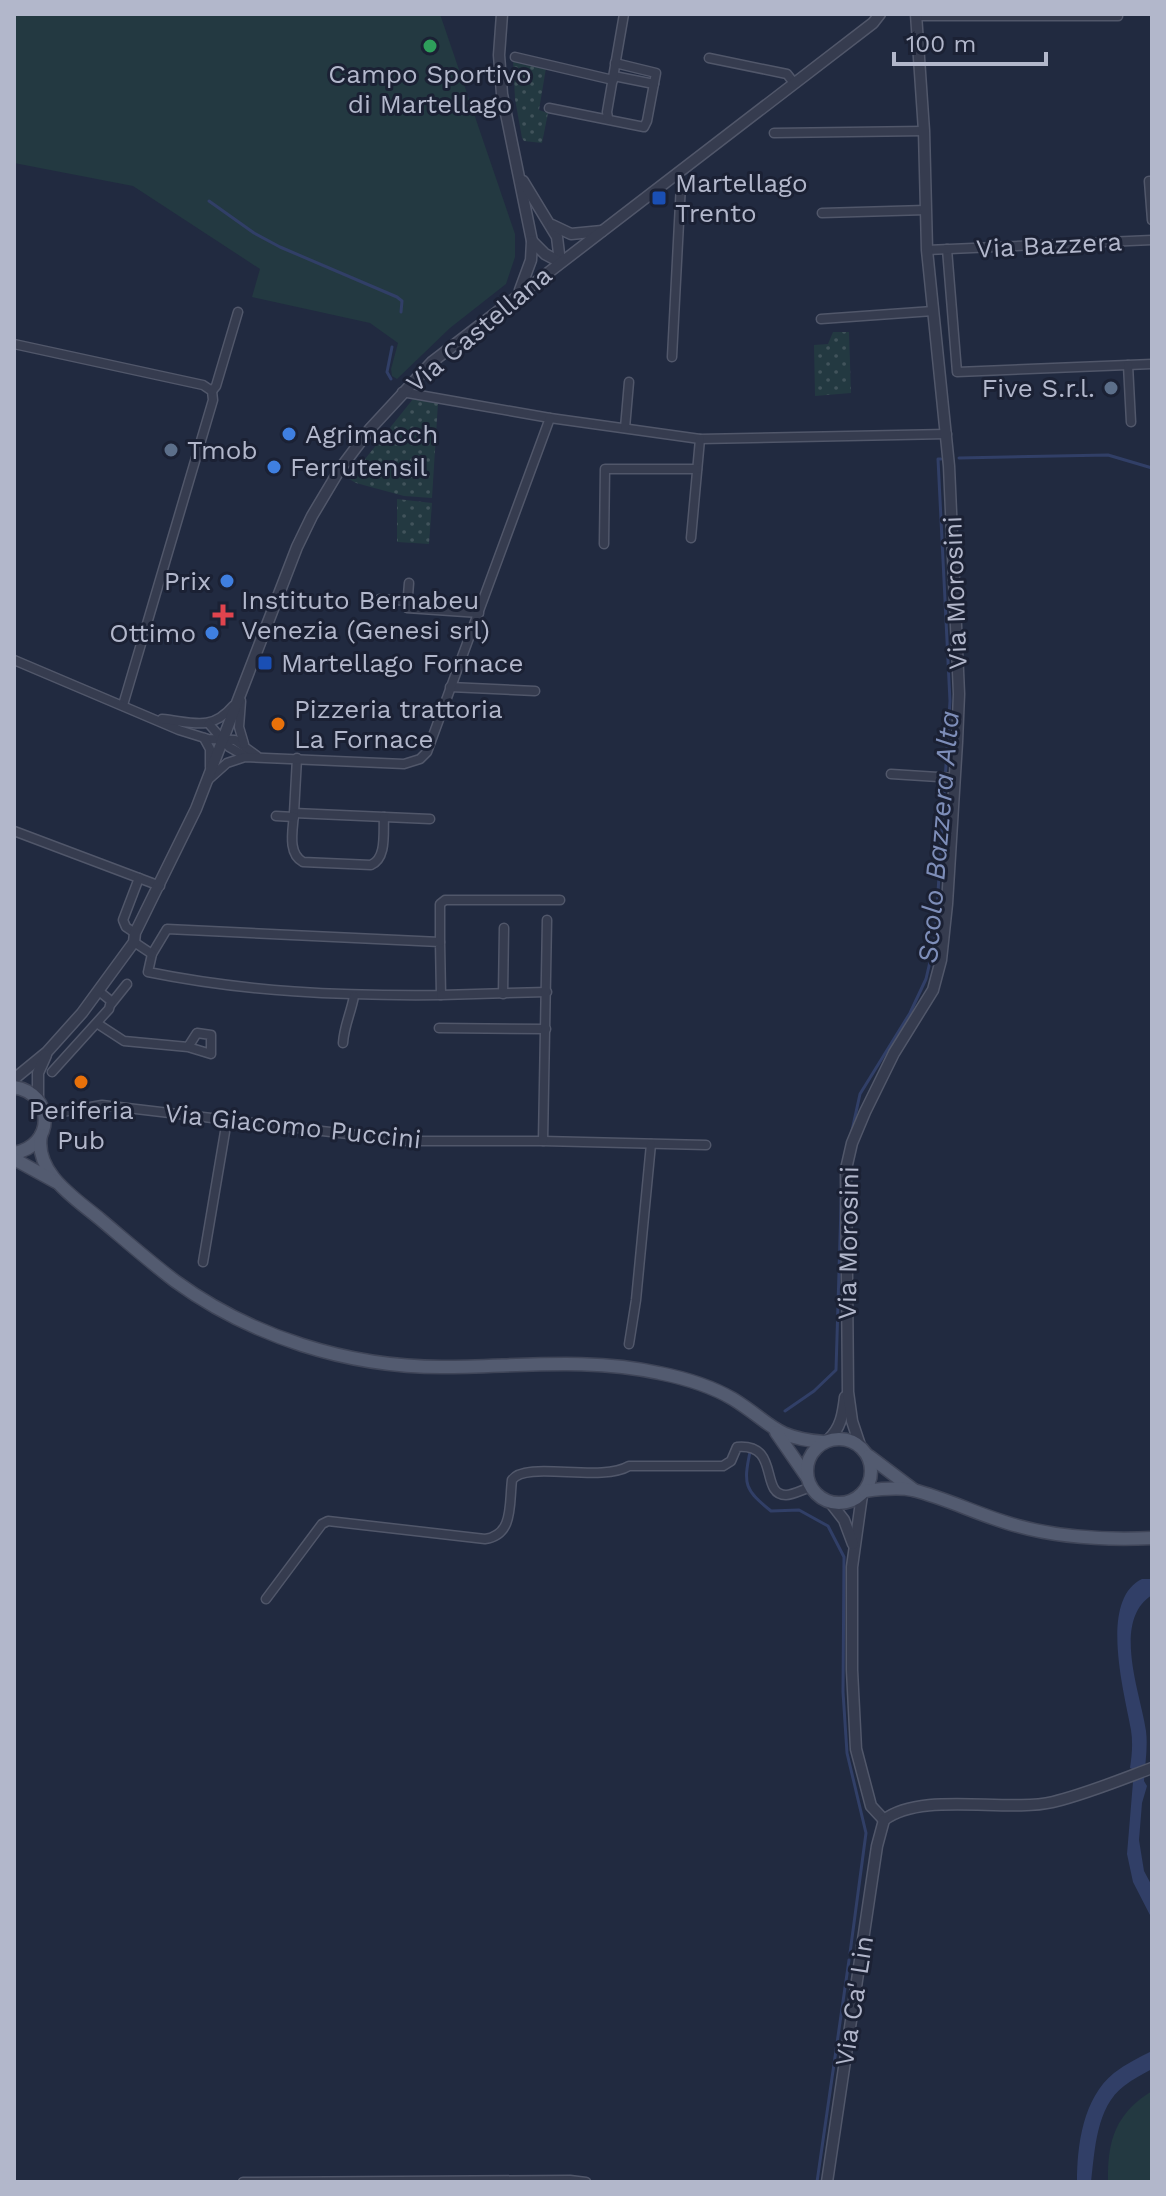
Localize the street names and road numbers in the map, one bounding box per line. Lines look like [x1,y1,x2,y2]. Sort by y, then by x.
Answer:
street label: Via Bazzera [975,226,1123,264]
street label: Via Castellana [400,259,558,398]
street label: Via Morosini [937,516,973,670]
street label: Via Giacomo Puccini [163,1098,423,1154]
street label: Via Morosini [832,1166,864,1320]
street label: Via Ca' Lin [829,1934,879,2068]

